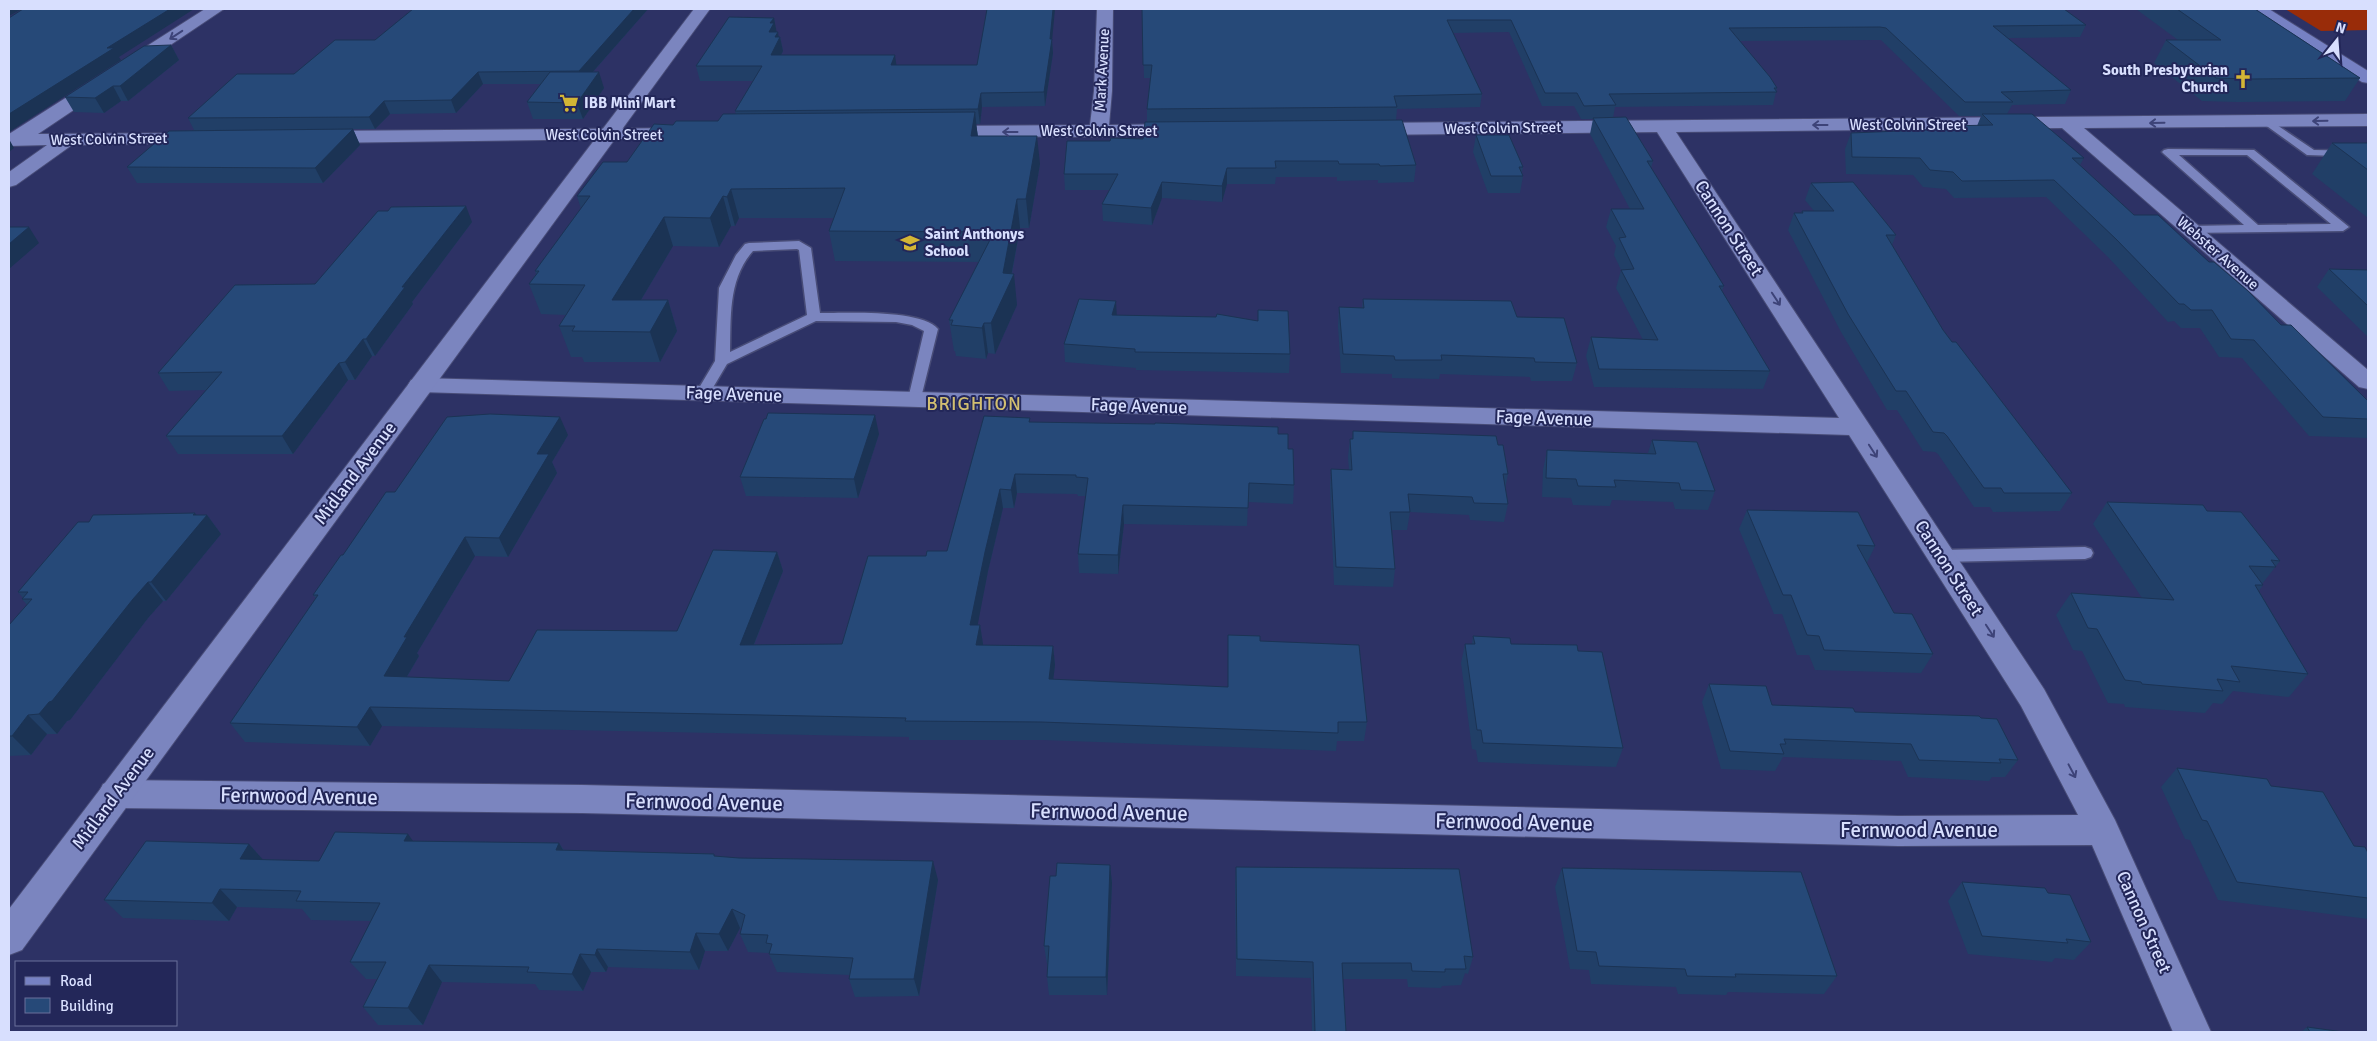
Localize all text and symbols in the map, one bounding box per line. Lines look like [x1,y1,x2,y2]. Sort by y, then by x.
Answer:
north arrow [2312,15,2362,65]
text: N [2334,18,2348,38]
street label: Mark Avenue [1091,28,1113,112]
one-way arrow [169,31,183,41]
place label: South Presbyterian Church [2103,61,2228,96]
church icon: South Presbyterian Church [2232,68,2254,90]
supermarket icon: IBB Mini Mart [558,92,580,114]
place label: IBB Mini Mart [584,94,676,112]
street label: West Colvin Street [1849,116,1967,134]
one-way arrow [2312,116,2328,126]
street label: West Colvin Street [1444,118,1562,138]
one-way arrow [2149,118,2166,128]
one-way arrow [1812,120,1828,130]
street label: West Colvin Street [1040,122,1158,140]
street label: West Colvin Street [545,126,663,144]
one-way arrow [1002,127,1018,137]
street label: West Colvin Street [50,129,168,149]
street label: Cannon Street [1690,176,1768,280]
street label: Webster Avenue [2173,213,2263,293]
place label: Saint Anthonys School [925,225,1025,260]
school or university icon: Saint Anthonys School [899,232,921,254]
one-way arrow [1771,292,1781,306]
street label: Fage Avenue [685,381,783,407]
district label: BRIGHTON [926,392,1022,416]
street label: Fage Avenue [1090,393,1188,419]
street label: Fage Avenue [1495,405,1593,431]
street label: Midland Avenue [309,417,401,529]
one-way arrow [1869,443,1879,457]
street label: Cannon Street [1910,516,1988,620]
one-way arrow [1985,624,1995,638]
street label: Midland Avenue [67,742,159,854]
one-way arrow [2068,763,2077,778]
street label: Fernwood Avenue [220,782,378,810]
street label: Fernwood Avenue [625,788,783,816]
street label: Fernwood Avenue [1030,798,1188,826]
street label: Fernwood Avenue [1435,808,1593,836]
street label: Fernwood Avenue [1840,817,1998,843]
street label: Cannon Street [2112,867,2176,977]
legend [15,961,178,1026]
text: Road [60,972,92,990]
text: Building [60,997,114,1015]

